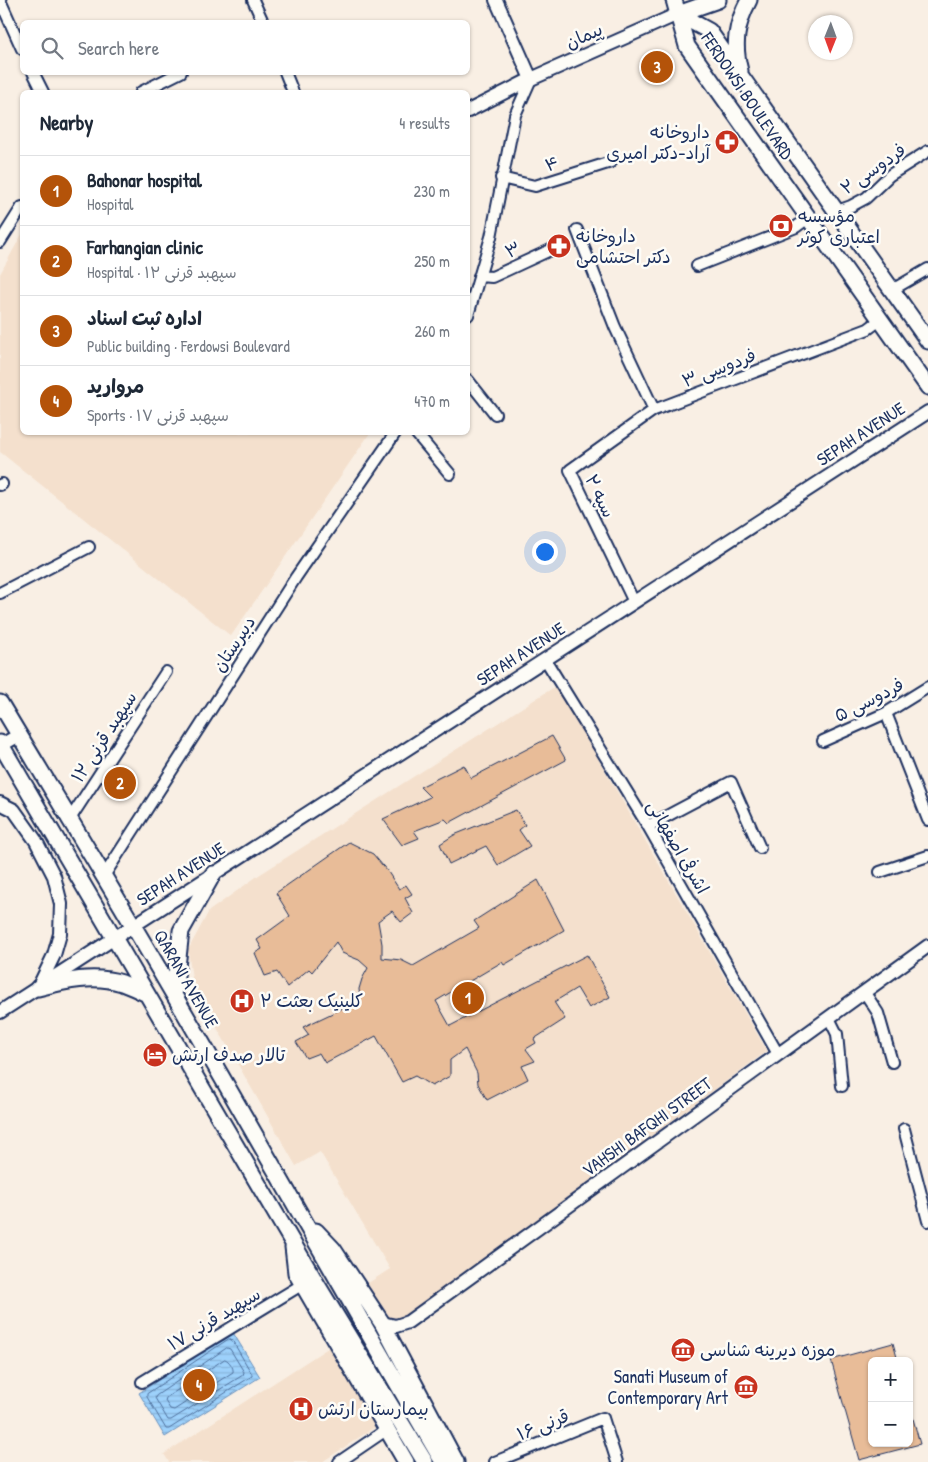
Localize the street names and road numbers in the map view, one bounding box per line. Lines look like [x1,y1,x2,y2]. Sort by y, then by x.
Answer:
street label: پیمان [561,16,606,55]
street label: FERDOWSI BOULEVARD [695,26,800,165]
street label: فردوسی ۲ [835,137,910,200]
street label: ۴ [542,150,562,177]
street label: ۳ [501,235,525,264]
street label: فردوسی ۳ [678,342,759,393]
street label: SEPAH AVENUE [812,396,910,471]
street label: سپه ۲ [579,470,622,522]
street label: دبیرستان [206,611,261,677]
street label: SEPAH AVENUE [472,616,570,691]
street label: فردوسی ۵ [830,671,908,728]
street label: سپهبد قرنی ۱۲ [65,686,142,787]
street label: اشرفی اصفهانی [642,795,715,898]
street label: SEPAH AVENUE [132,836,230,911]
street label: QARANI AVENUE [148,925,225,1033]
street label: VAHSHI BAFQHI STREET [577,1071,717,1182]
street label: سپهبد قرنی ۱۷ [163,1281,265,1356]
street label: قرنی ۱۶ [513,1403,573,1446]

